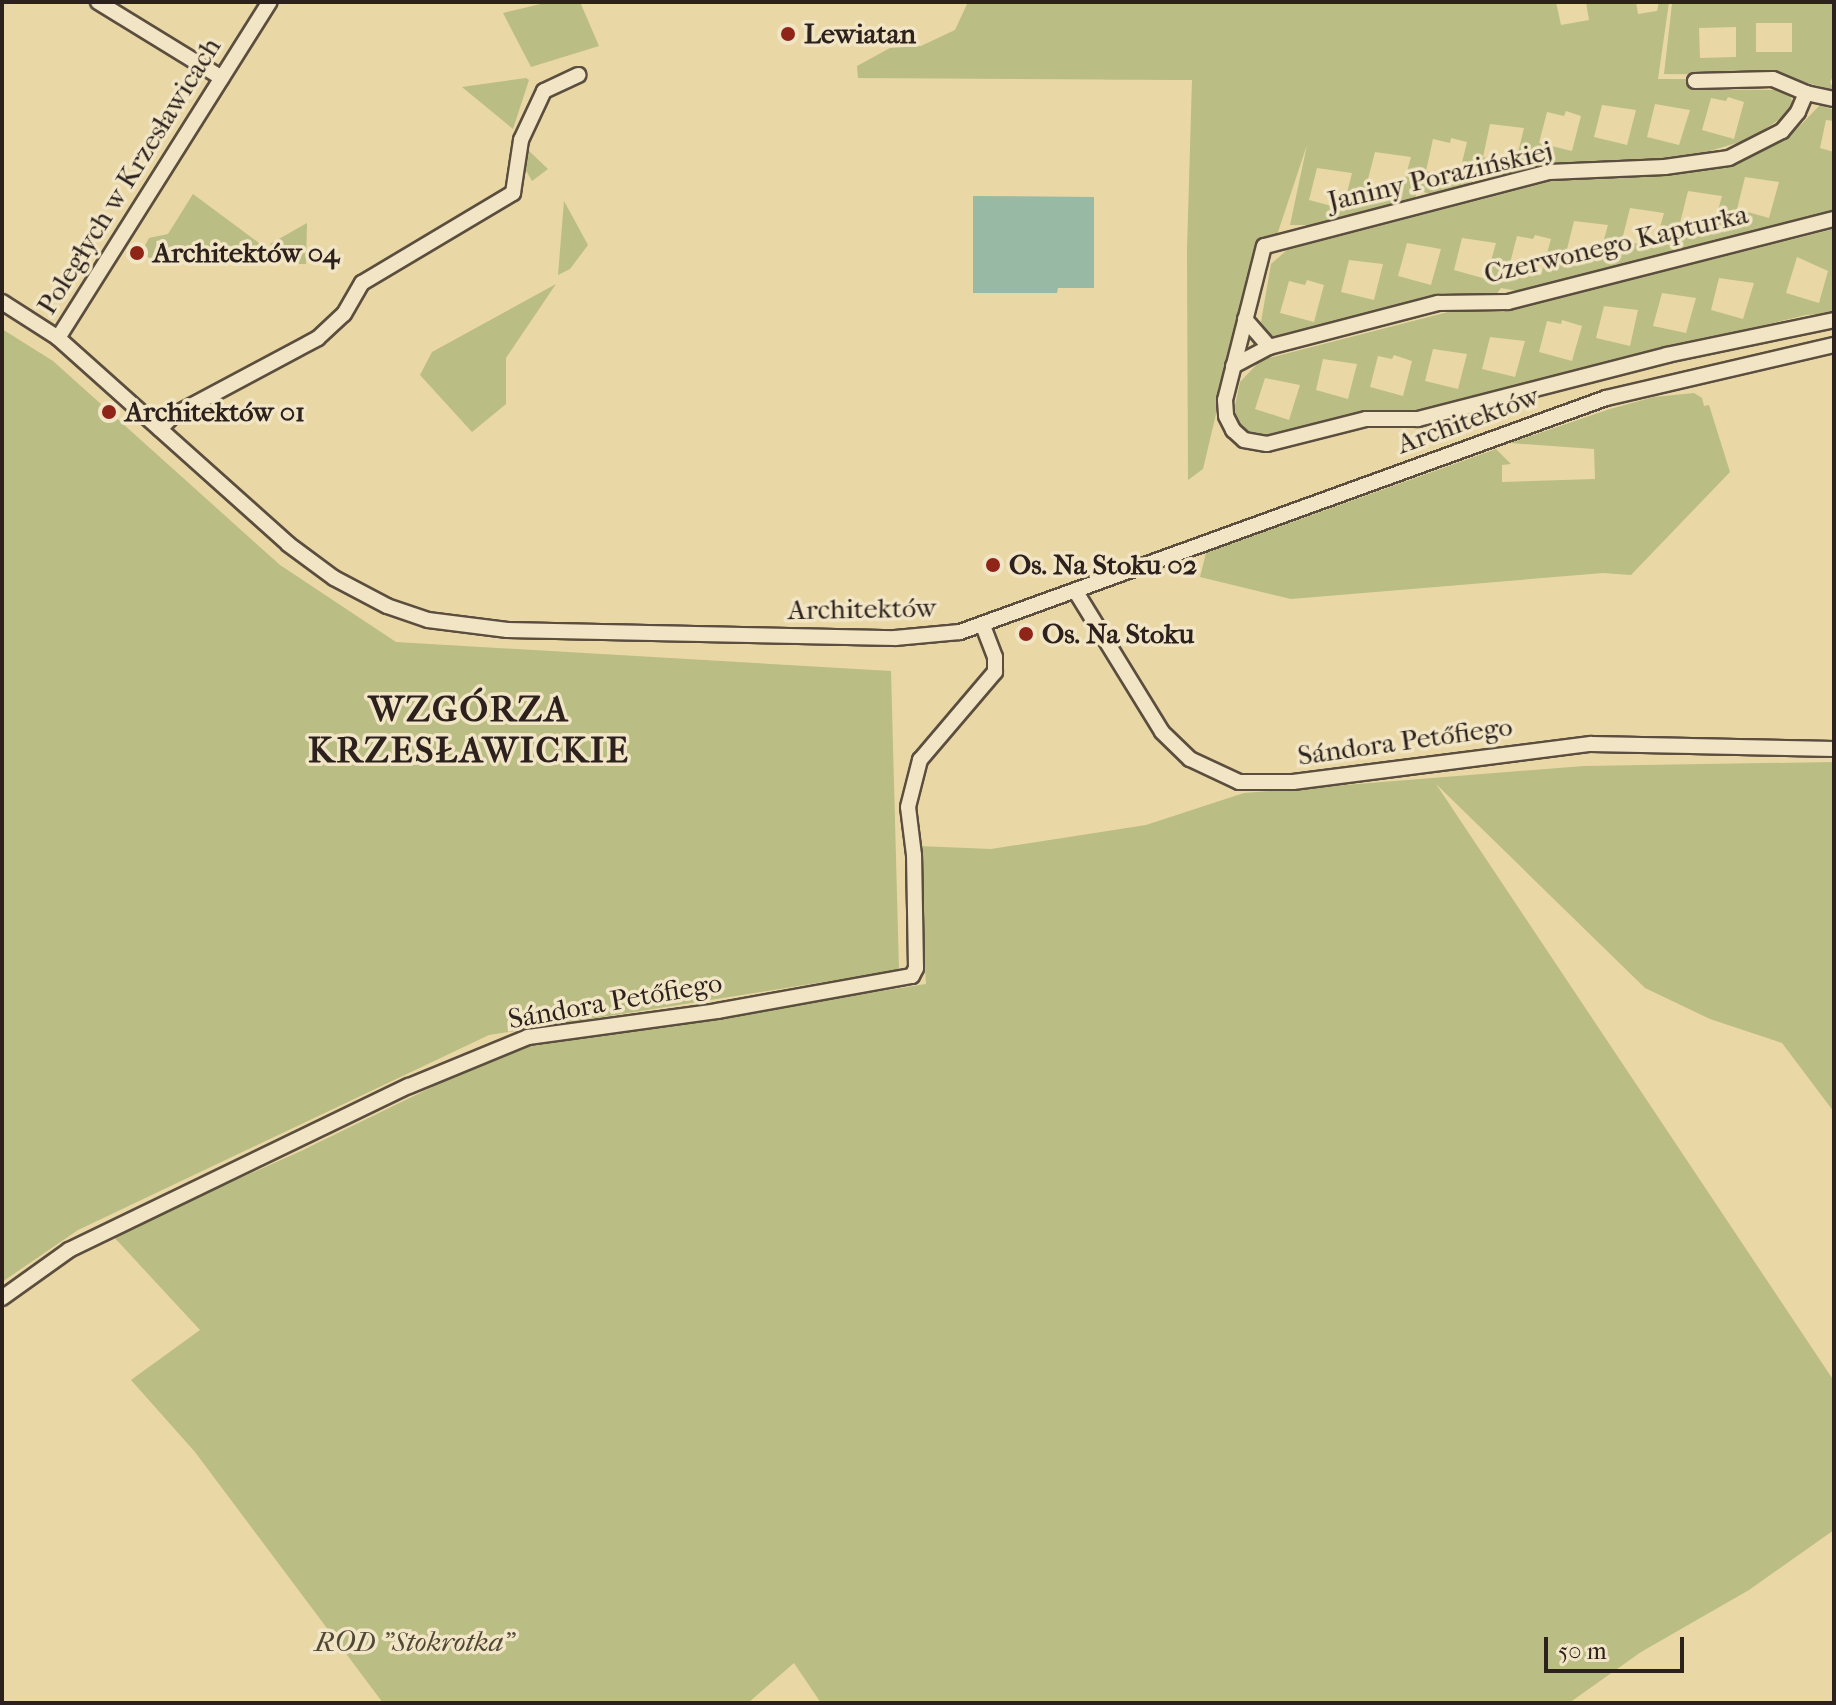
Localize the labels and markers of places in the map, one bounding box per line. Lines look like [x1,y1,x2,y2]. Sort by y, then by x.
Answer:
place label: Lewiatan [804,17,916,51]
marker: Lewiatan [779,25,797,43]
place label: Architektów 04 [153,236,339,270]
marker: Architektów 04 [128,244,146,262]
place label: Architektów 01 [125,395,305,429]
marker: Architektów 01 [100,403,118,421]
place label: Os. Na Stoku 02 [1009,548,1197,582]
marker: Os. Na Stoku 02 [984,556,1002,574]
place label: Os. Na Stoku [1042,617,1194,651]
marker: Os. Na Stoku [1017,625,1035,643]

